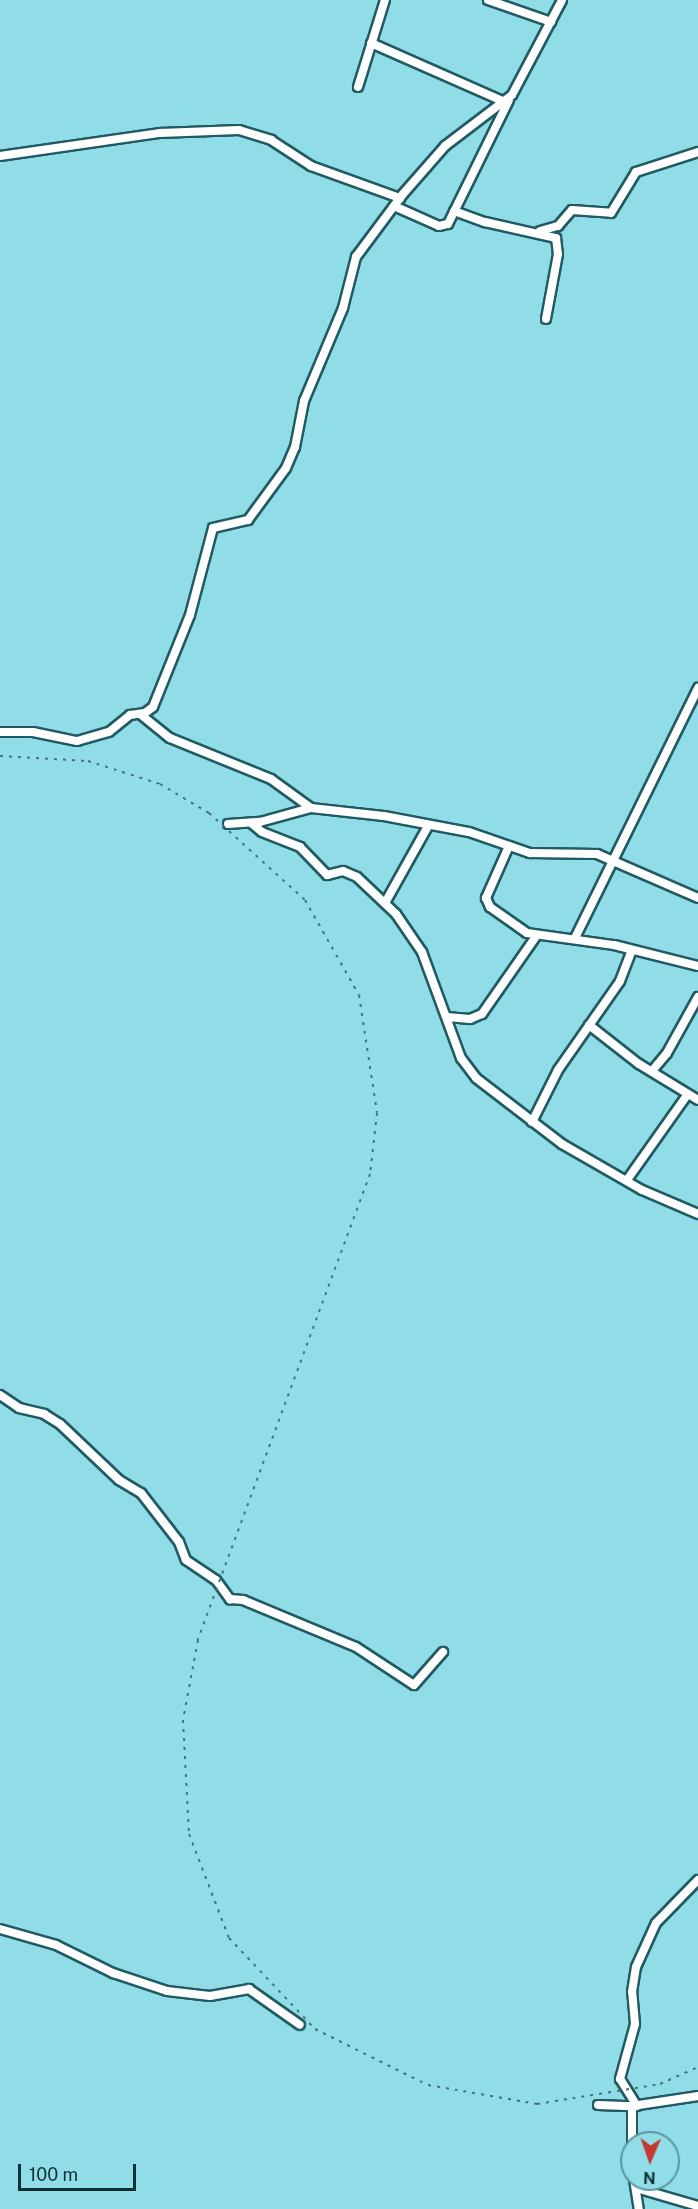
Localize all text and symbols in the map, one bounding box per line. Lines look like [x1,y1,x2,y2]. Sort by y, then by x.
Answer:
north arrow [620,2131,680,2191]
scale bar [21,2152,140,2190]
text: 100 m [29,2164,78,2185]
text: N [643,2168,656,2187]

